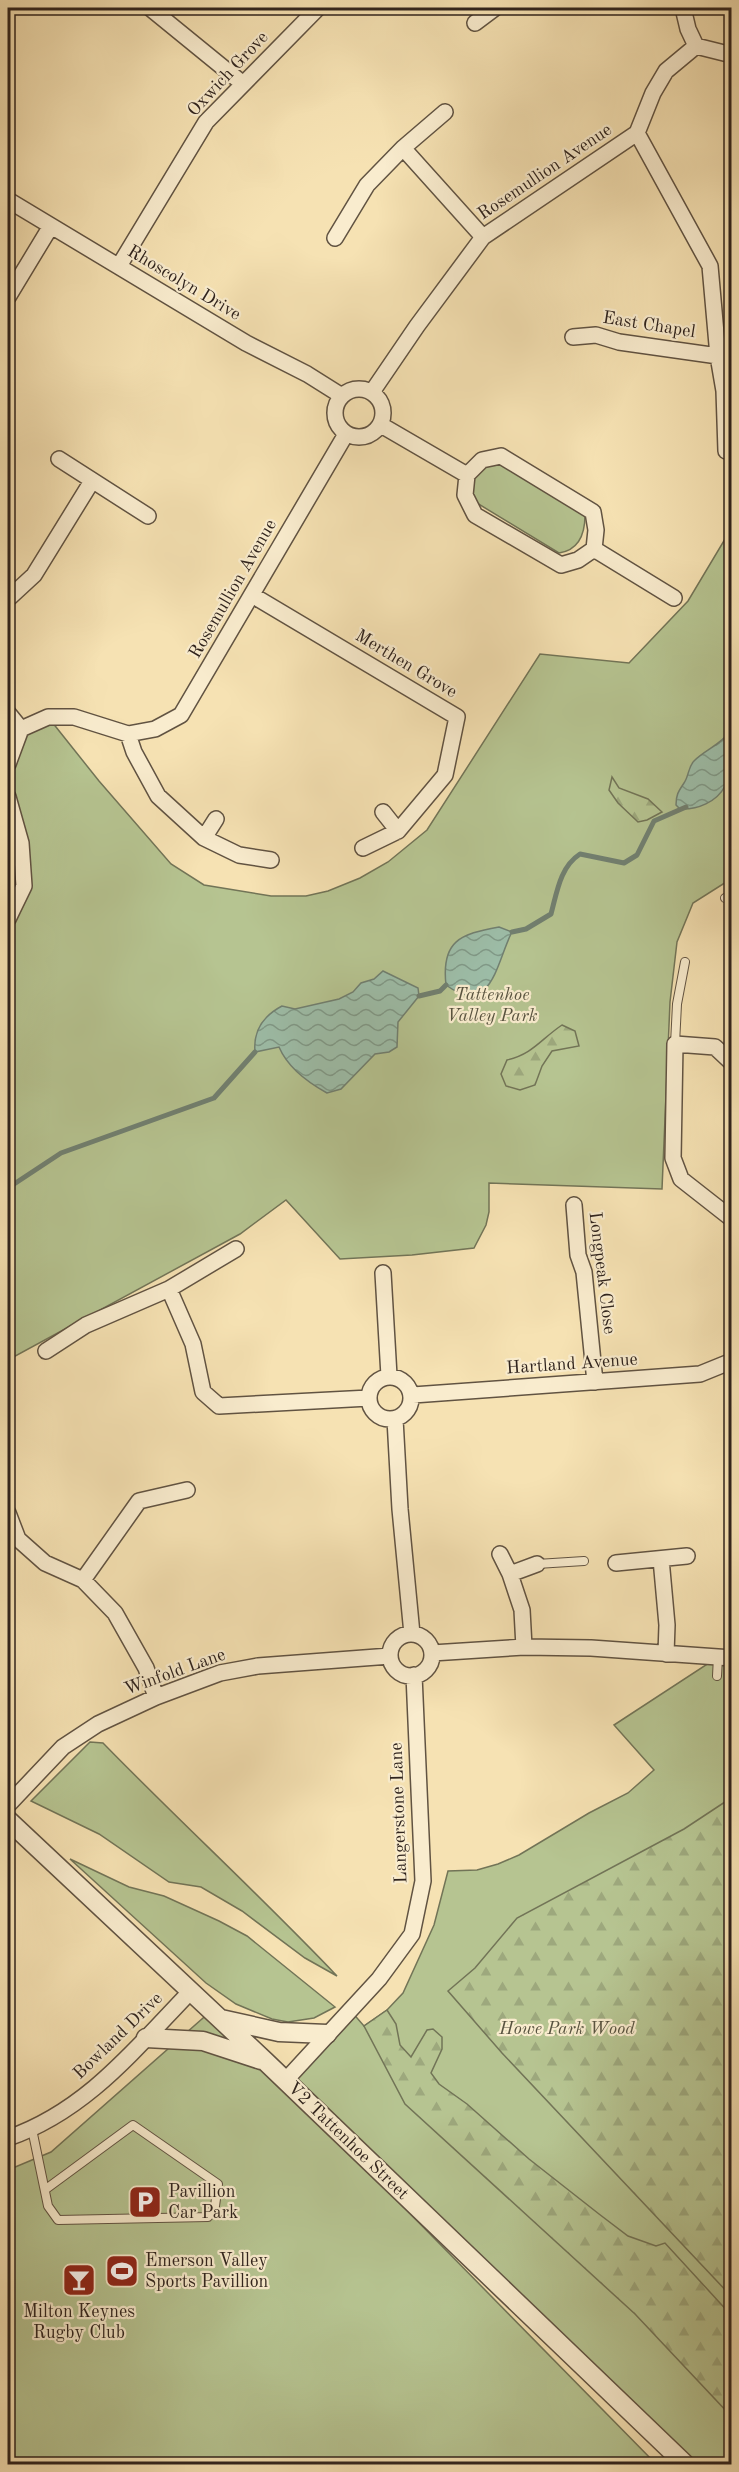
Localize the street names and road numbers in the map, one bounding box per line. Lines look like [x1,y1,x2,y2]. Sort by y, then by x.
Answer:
street label: Oxwich Grove [184,28,272,120]
street label: Rosemullion Avenue [475,121,615,223]
street label: Rhoscolyn Drive [124,242,244,324]
street label: East Chapel [601,309,697,341]
street label: Rosemullion Avenue [186,516,280,662]
street label: Merthen Grove [352,627,460,701]
street label: Longpeak Close [586,1211,618,1335]
street label: Hartland Avenue [506,1350,638,1378]
street label: Winfold Lane [122,1645,228,1699]
street label: Langerstone Lane [388,1742,410,1884]
street label: Bowland Drive [70,1989,166,2083]
street label: V2 Tattenhoe Street [284,2079,412,2203]

